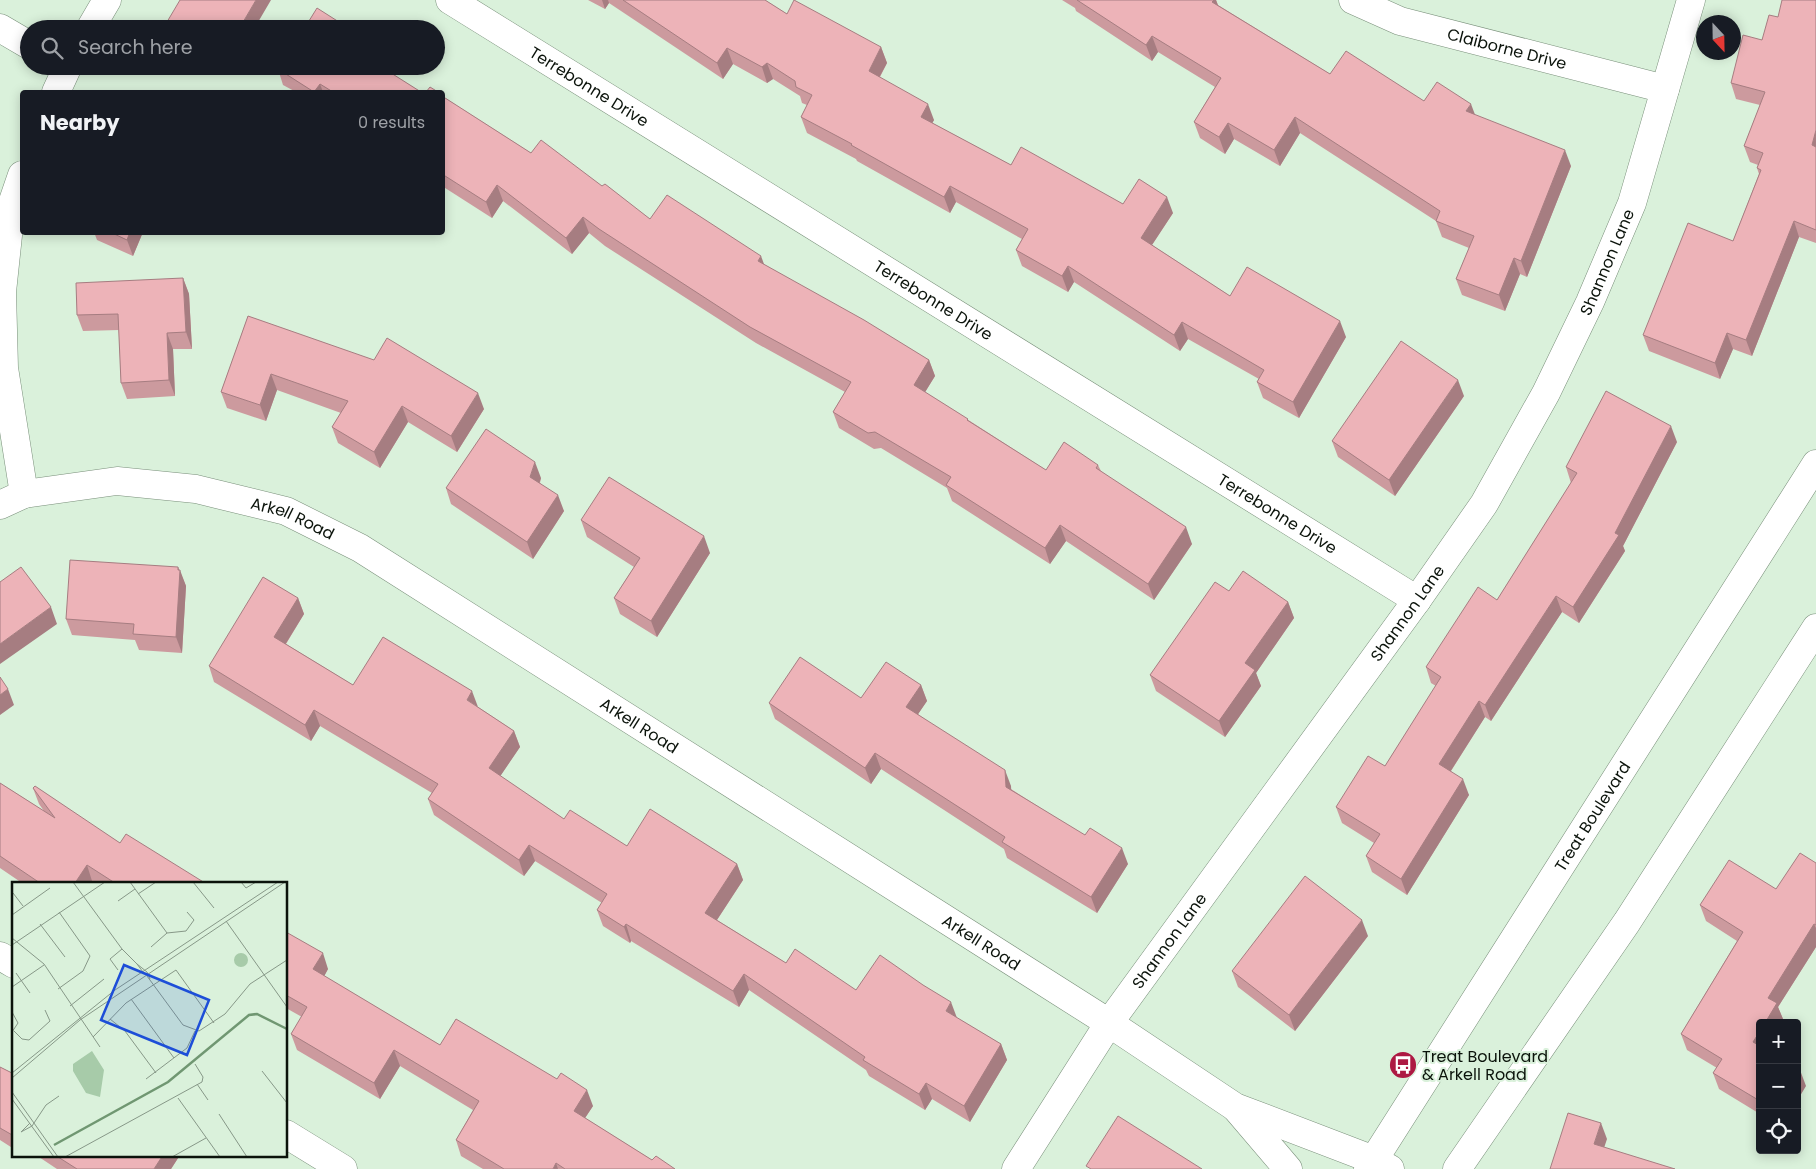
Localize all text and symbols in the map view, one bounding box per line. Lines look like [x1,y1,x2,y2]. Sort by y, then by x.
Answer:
north arrow [1696,15,1741,60]
search box [20,20,445,75]
street label: Claiborne Drive [1445,23,1569,75]
icon: search [38,34,66,62]
text: Search here [78,34,192,61]
street label: Terrebonne Drive [525,41,653,133]
text: Nearby [40,108,120,137]
text: 0 results [358,111,425,134]
street label: Shannon Lane [1574,205,1640,319]
street label: Terrebonne Drive [869,255,997,346]
street label: Terrebonne Drive [1213,468,1341,560]
street label: Arkell Road [248,492,338,545]
street label: Shannon Lane [1365,560,1450,666]
street label: Arkell Road [596,692,683,759]
street label: Treat Boulevard [1549,757,1636,876]
inset map [12,882,288,1156]
street label: Shannon Lane [1127,888,1212,994]
street label: Arkell Road [938,909,1025,976]
map controls [1756,1019,1801,1154]
button: + [1756,1019,1801,1064]
place label: Treat Boulevard & Arkell Road [1422,1045,1548,1086]
bus stop icon: Treat Boulevard & Arkell Road [1388,1050,1418,1080]
button: − [1756,1064,1801,1109]
button: locate [1756,1109,1801,1154]

